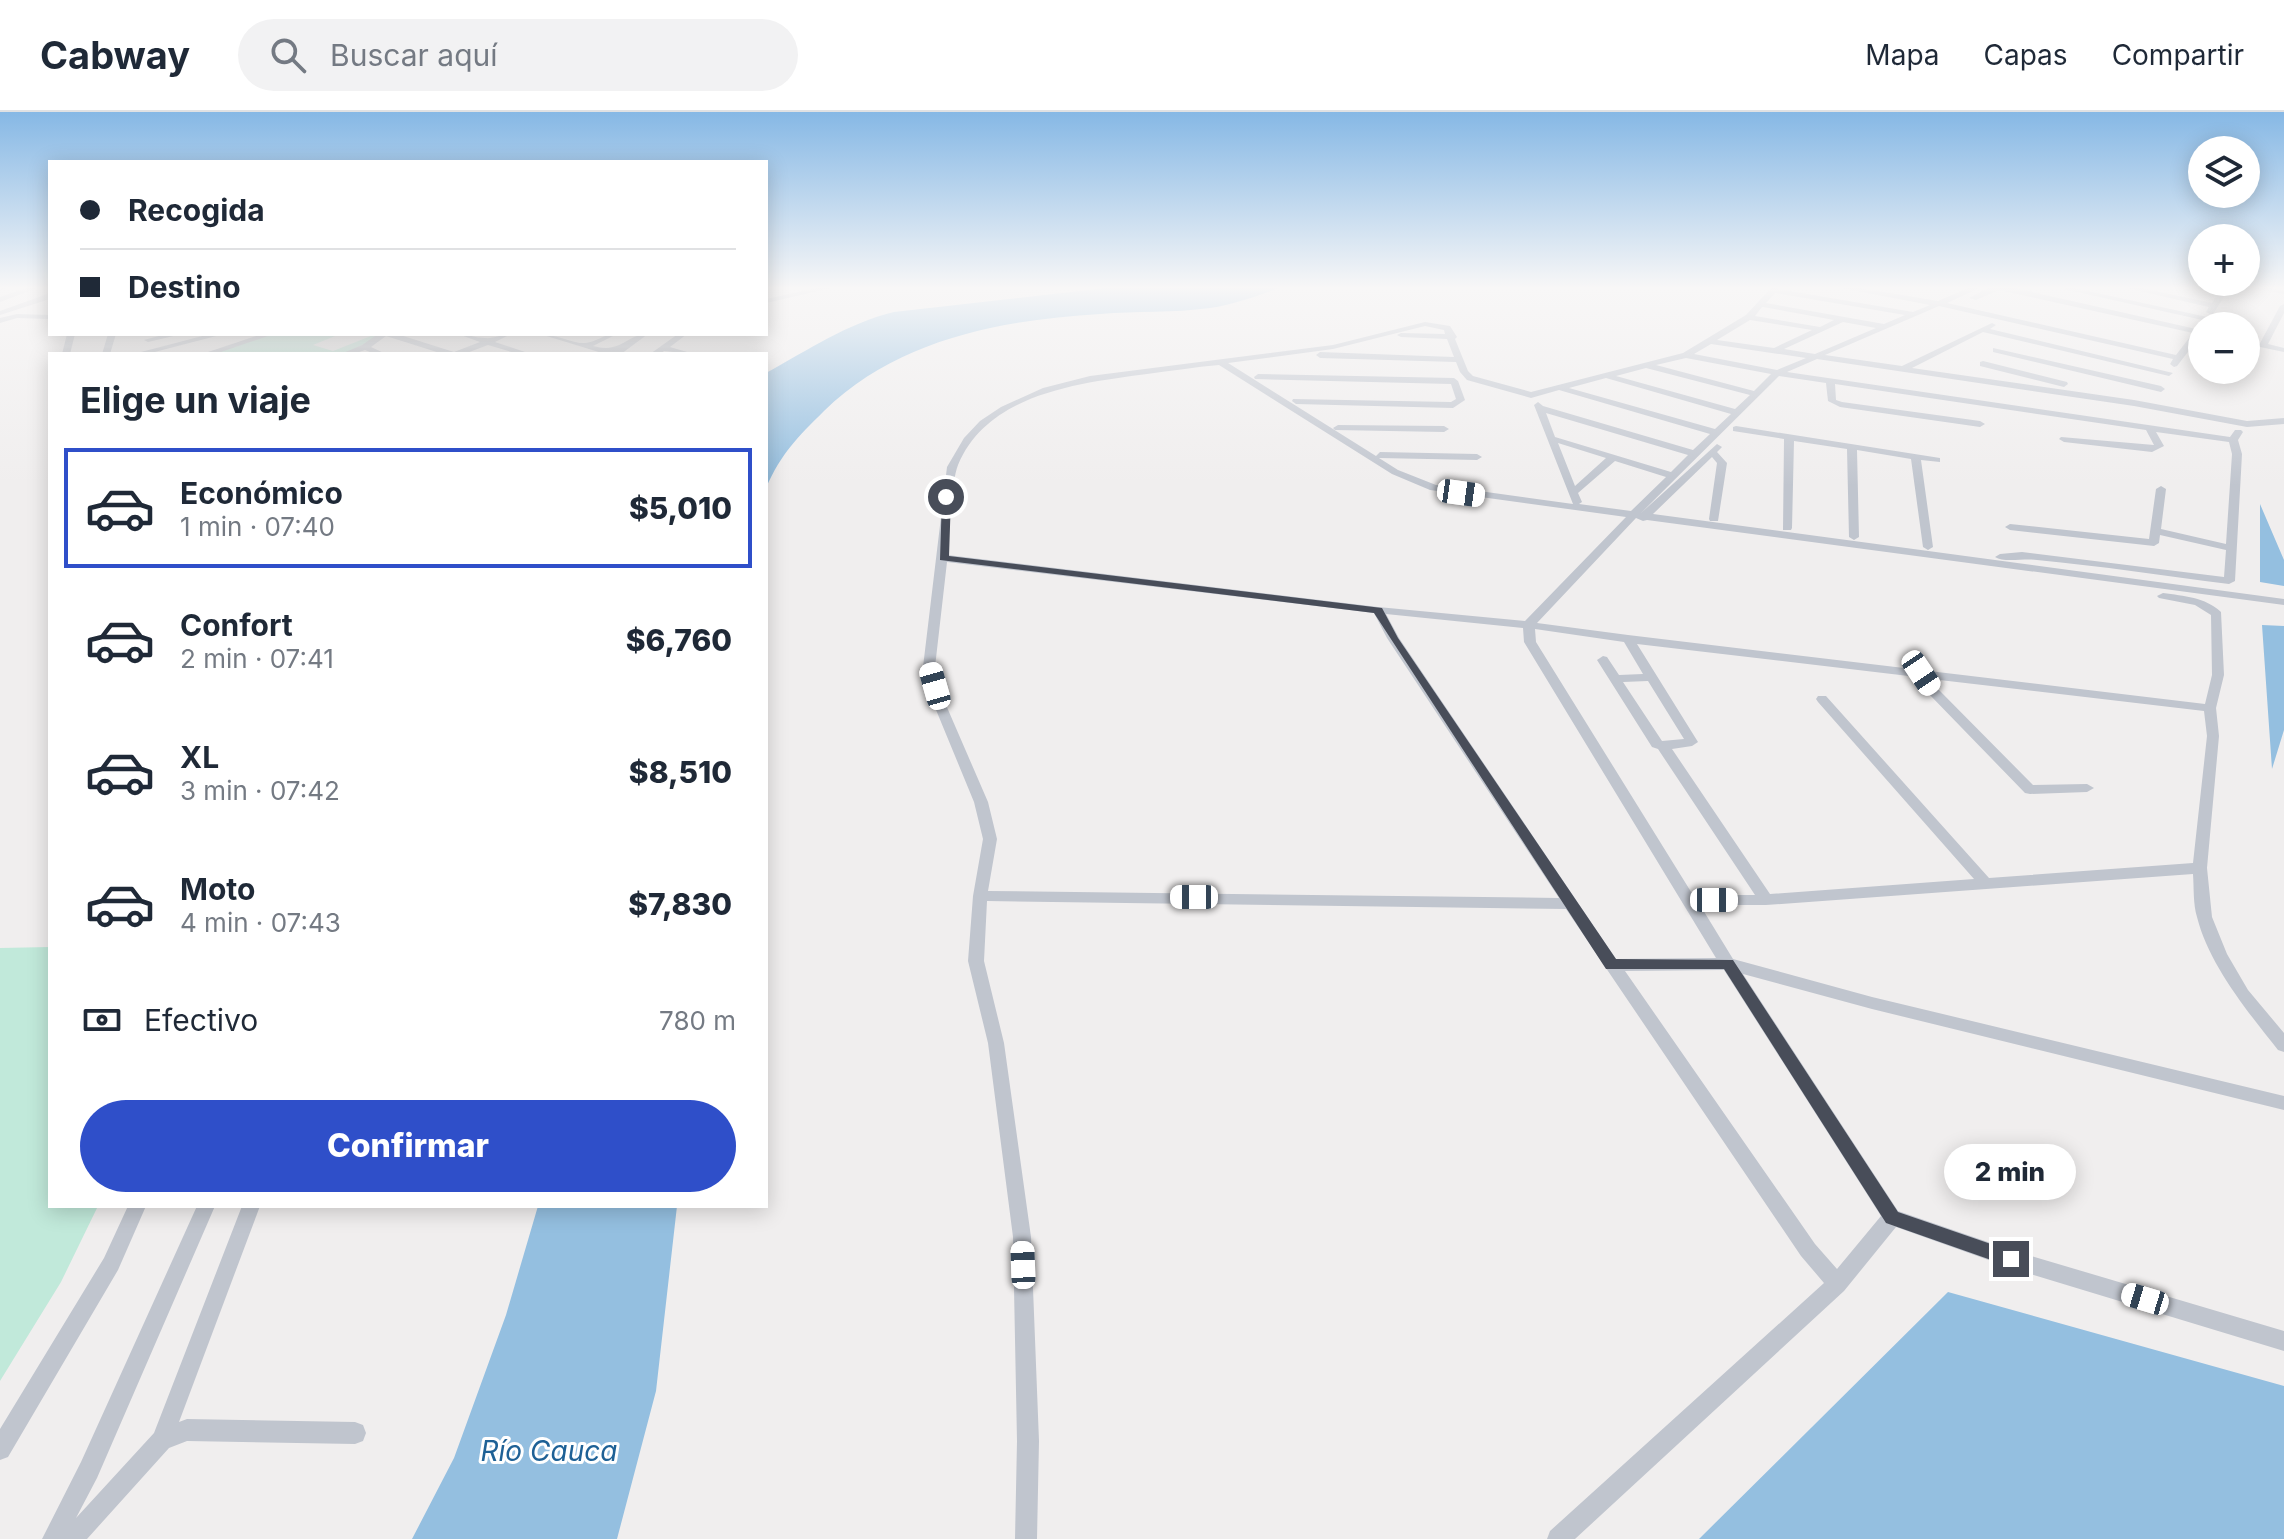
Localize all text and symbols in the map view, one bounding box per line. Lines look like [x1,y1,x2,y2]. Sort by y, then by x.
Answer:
search box [238,19,798,91]
text: Cabway [40,32,190,78]
icon: search [266,33,310,77]
text: Buscar aquí [330,37,498,73]
text: Mapa [1865,38,1940,72]
text: Capas [1984,38,2068,72]
text: Compartir [2112,38,2244,72]
map controls [2188,136,2260,384]
button: layers [2188,136,2260,208]
text: Recogida [128,192,265,228]
button: + [2188,224,2260,296]
text: Destino [128,269,241,305]
button: − [2188,312,2260,384]
text: Elige un viaje [80,378,311,422]
icon: car [84,472,156,544]
text: Económico [180,475,343,511]
car [1436,478,1486,508]
route start [928,479,964,515]
text: $5,010 [629,490,732,526]
text: 1 min · 07:40 [180,511,335,542]
icon: car [84,604,156,676]
text: Confort [180,607,293,643]
text: $6,760 [626,622,732,658]
text: 2 min · 07:41 [180,643,334,674]
car [1898,646,1944,700]
car [917,660,953,712]
icon: car [84,736,156,808]
text: XL [180,739,219,775]
text: $8,510 [629,754,732,790]
text: 3 min · 07:42 [180,775,340,806]
icon: car [84,868,156,940]
text: Moto [180,871,255,907]
car [1170,885,1218,909]
text: $7,830 [628,886,732,922]
car [1690,888,1738,912]
text: 4 min · 07:43 [180,907,341,938]
icon: cash [80,998,124,1042]
text: Efectivo [144,1002,258,1038]
text: 780 m [659,1005,736,1036]
button: Confirmar [80,1100,736,1192]
callout: 2 min [1945,1143,2077,1199]
text: 2 min [1975,1156,2045,1187]
car [1010,1241,1036,1289]
route end [1993,1241,2029,1277]
car [2119,1281,2171,1317]
water label: Río Cauca [481,1434,617,1468]

